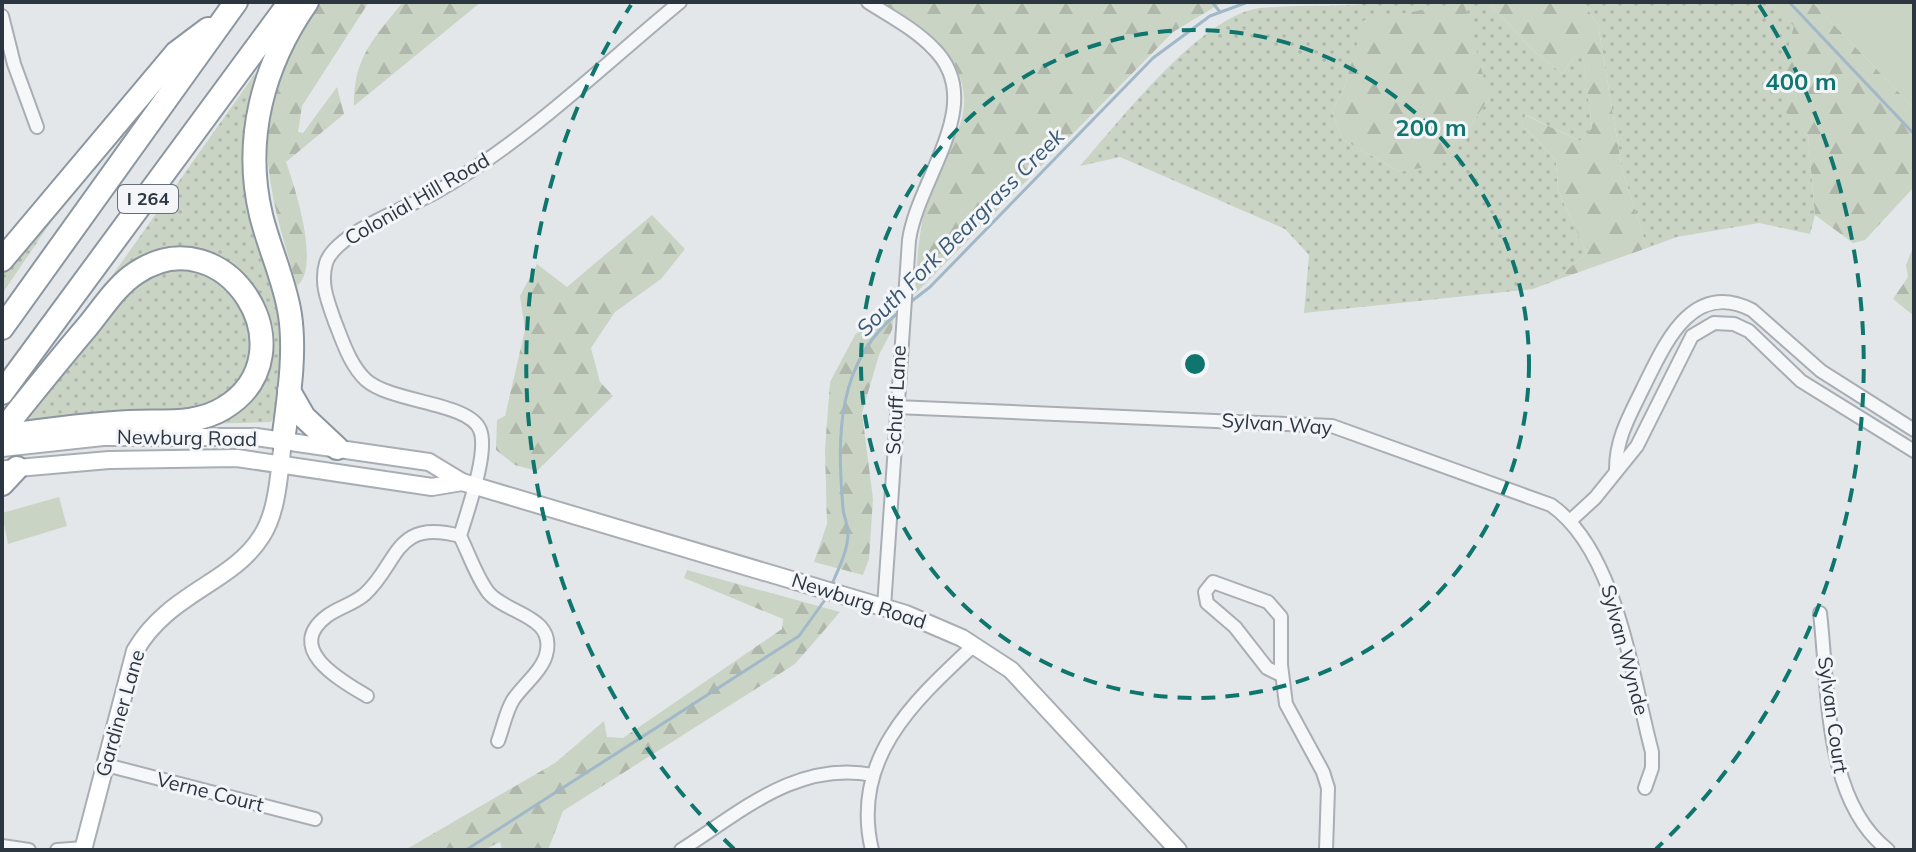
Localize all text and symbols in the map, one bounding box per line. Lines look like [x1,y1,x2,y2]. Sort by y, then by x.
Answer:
text: 400 m [1765,66,1837,96]
text: 200 m [1395,112,1467,142]
water label: South Fork Beargrass Creek [850,122,1070,342]
street label: Colonial Hill Road [340,147,494,250]
road number: I 264 [118,185,178,213]
street label: Schuff Lane [880,345,911,455]
centre of rings [1181,350,1209,378]
street label: Sylvan Way [1221,407,1333,440]
street label: Newburg Road [117,424,257,451]
street label: Newburg Road [789,567,930,634]
street label: Sylvan Wynde [1596,582,1655,718]
street label: Gardiner Lane [89,646,150,779]
street label: Sylvan Court [1813,655,1854,775]
street label: Verne Court [154,766,266,817]

